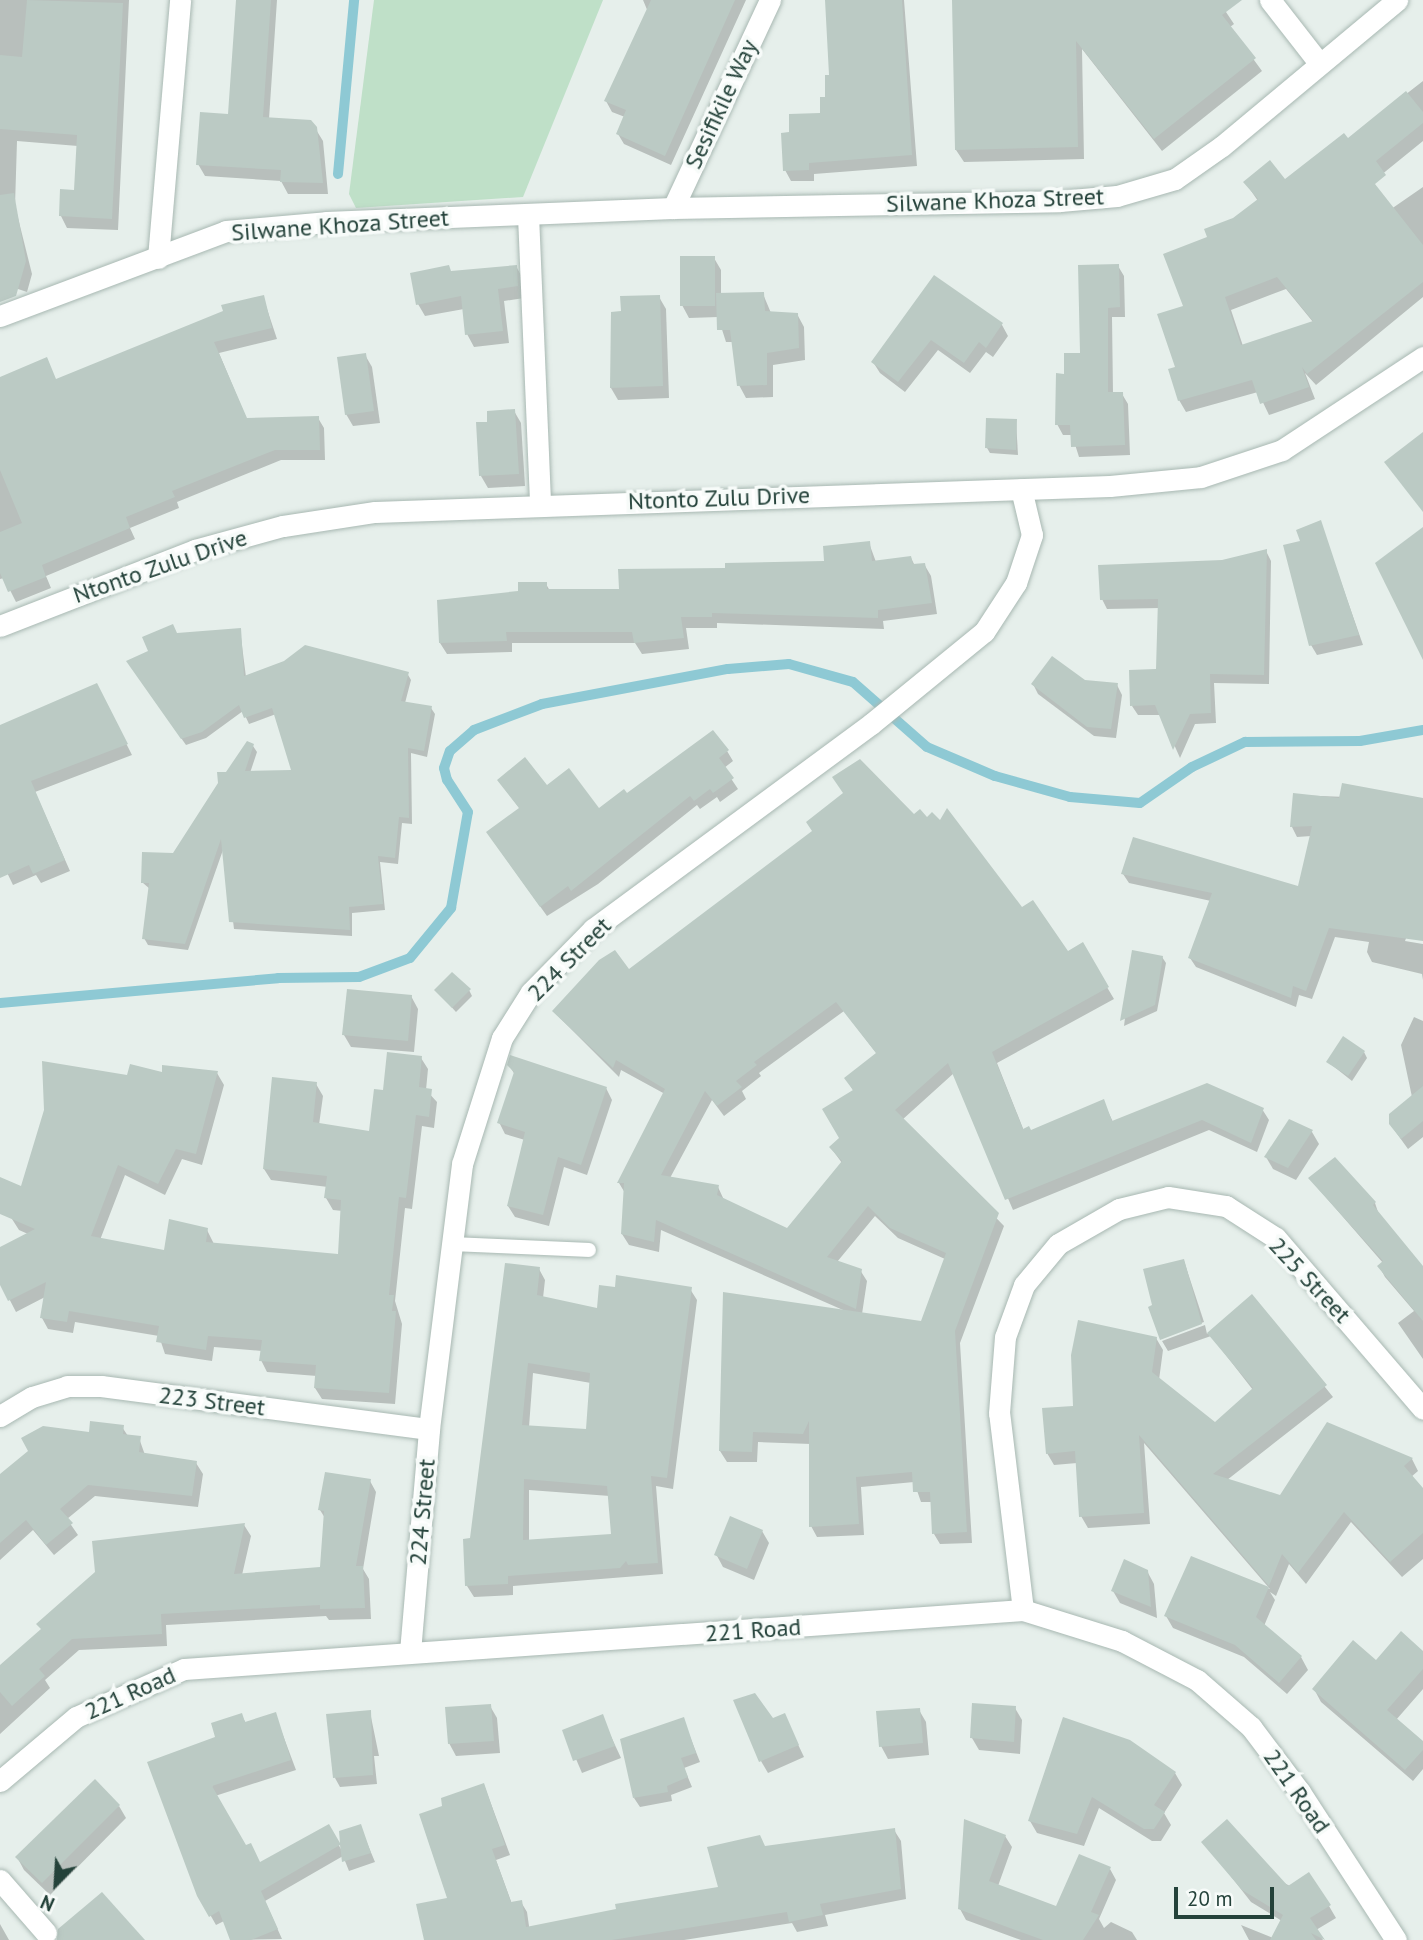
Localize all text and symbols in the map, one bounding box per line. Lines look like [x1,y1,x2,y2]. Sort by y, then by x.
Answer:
street label: Sesifikile Way [678,34,764,174]
street label: Silwane Khoza Street [886,182,1104,218]
street label: Silwane Khoza Street [230,203,450,247]
street label: Ntonto Zulu Drive [627,480,811,516]
street label: Ntonto Zulu Drive [69,523,251,609]
street label: 224 Street [521,911,617,1007]
street label: 225 Street [1263,1231,1357,1329]
street label: 223 Street [157,1380,267,1422]
street label: 224 Street [403,1457,441,1567]
street label: 221 Road [704,1612,802,1648]
street label: 221 Road [80,1660,180,1726]
street label: 221 Road [1258,1743,1336,1839]
north arrow [21,1849,91,1919]
scale bar [1178,1874,1278,1918]
text: 20 m [1187,1885,1233,1912]
text: N [37,1890,58,1917]

